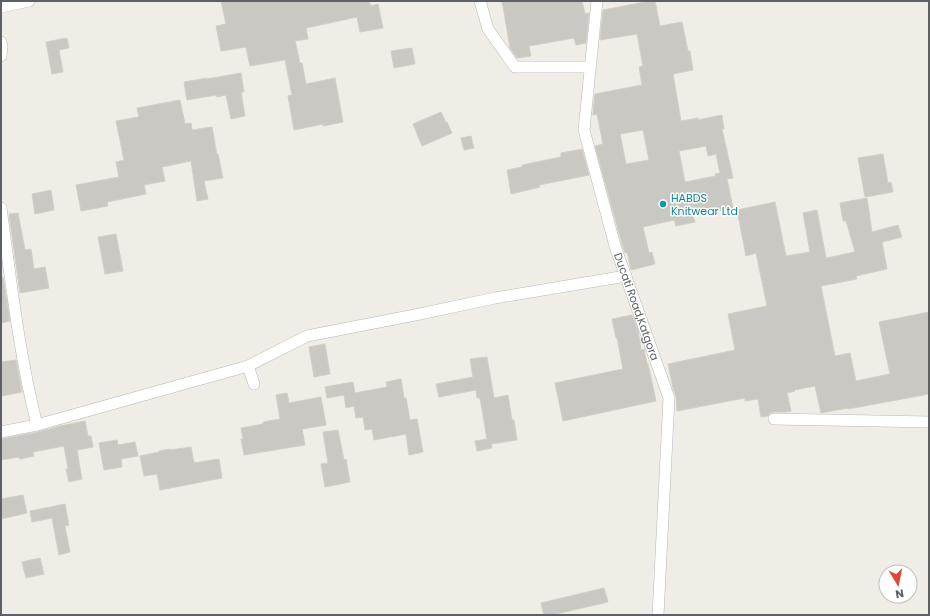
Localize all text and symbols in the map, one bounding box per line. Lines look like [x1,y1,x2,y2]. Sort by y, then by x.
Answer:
place label: HABDS Knitwear Ltd [671,190,738,219]
marker: HABDS Knitwear Ltd [658,199,668,209]
street label: Ducati Road,Katgora [610,250,663,363]
north arrow [878,564,918,604]
text: N [894,585,905,602]

